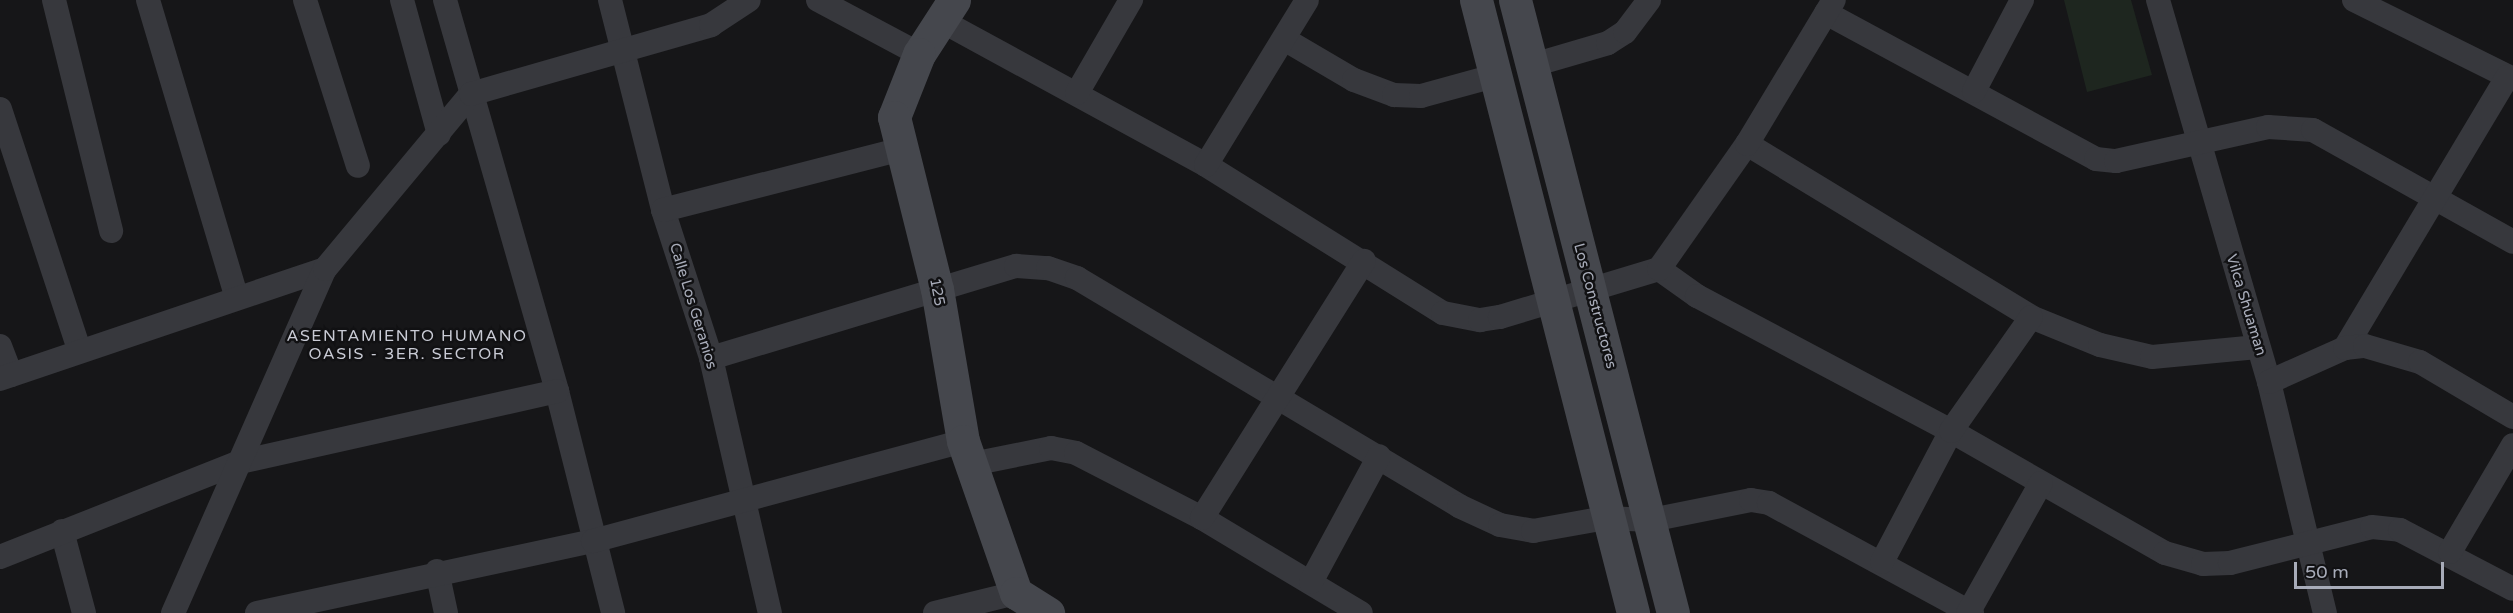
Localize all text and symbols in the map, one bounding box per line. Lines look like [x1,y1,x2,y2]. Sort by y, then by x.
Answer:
street label: Calle Los Geranios [665,241,721,371]
street label: Los Constructores [1570,241,1620,371]
street label: Vilca Shuaman [2222,252,2270,358]
street label: 125 [925,276,949,308]
district label: ASENTAMIENTO HUMANO OASIS - 3ER. SECTOR [286,326,528,364]
scale bar [2297,550,2447,588]
text: 50 m [2305,561,2349,583]

